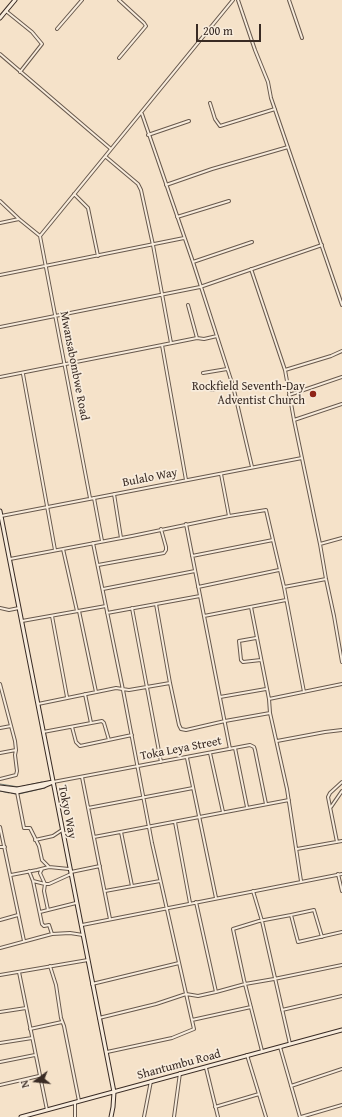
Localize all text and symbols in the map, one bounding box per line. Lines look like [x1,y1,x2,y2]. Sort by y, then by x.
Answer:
scale bar [198,16,263,42]
text: 200 m [203,22,233,39]
street label: Mwansabombwe Road [56,310,92,422]
place label: Rockfield Seventh-Day Adventist Church [192,380,305,408]
marker: Rockfield Seventh-Day Adventist Church [308,389,318,399]
street label: Bulalo Way [121,466,179,490]
street label: Toka Leya Street [139,734,223,764]
street label: Tokyo Way [55,784,79,840]
street label: Shantumbu Road [136,1047,222,1083]
north arrow [16,1061,56,1101]
text: N [16,1078,33,1090]

